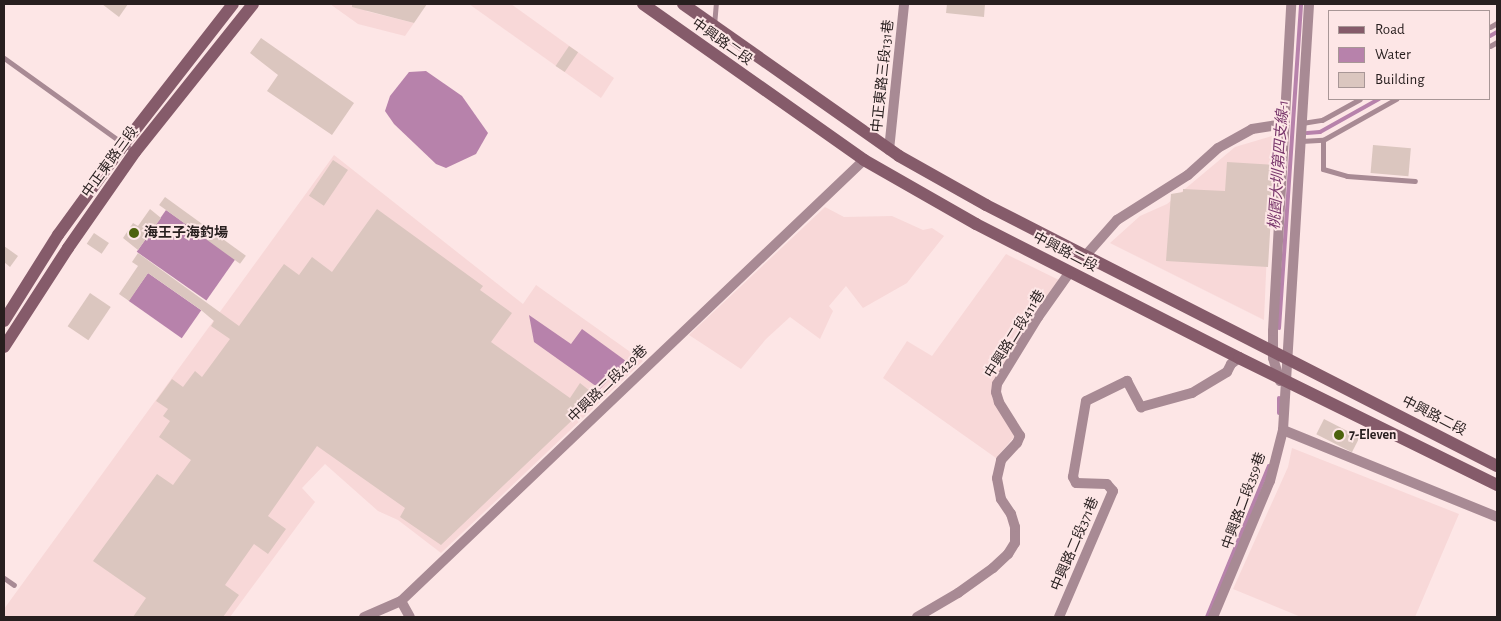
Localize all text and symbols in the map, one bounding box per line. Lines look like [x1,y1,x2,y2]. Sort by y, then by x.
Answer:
legend [1328,10,1491,100]
street label: 中興路二段 [689,15,755,69]
street label: 中正東路三段131巷 [869,19,897,133]
text: Road [1375,22,1405,37]
text: Water [1375,47,1411,62]
text: Building [1375,72,1425,87]
water label: 桃園大圳第四支線-1 [1265,100,1293,230]
street label: 中正東路三段 [79,123,141,201]
place label: 海王子海釣場 [144,225,228,241]
marker: 海王子海釣場 [128,227,140,239]
street label: 中興路二段 [1030,229,1100,275]
street label: 中興路二段411巷 [981,287,1049,381]
street label: 中興路二段429巷 [565,342,651,426]
street label: 中興路二段 [1399,393,1469,439]
place label: 7-Eleven [1349,427,1397,443]
marker: 7-Eleven [1333,429,1345,441]
street label: 中興路二段359巷 [1219,450,1269,552]
street label: 中興路二段371巷 [1048,494,1102,594]

